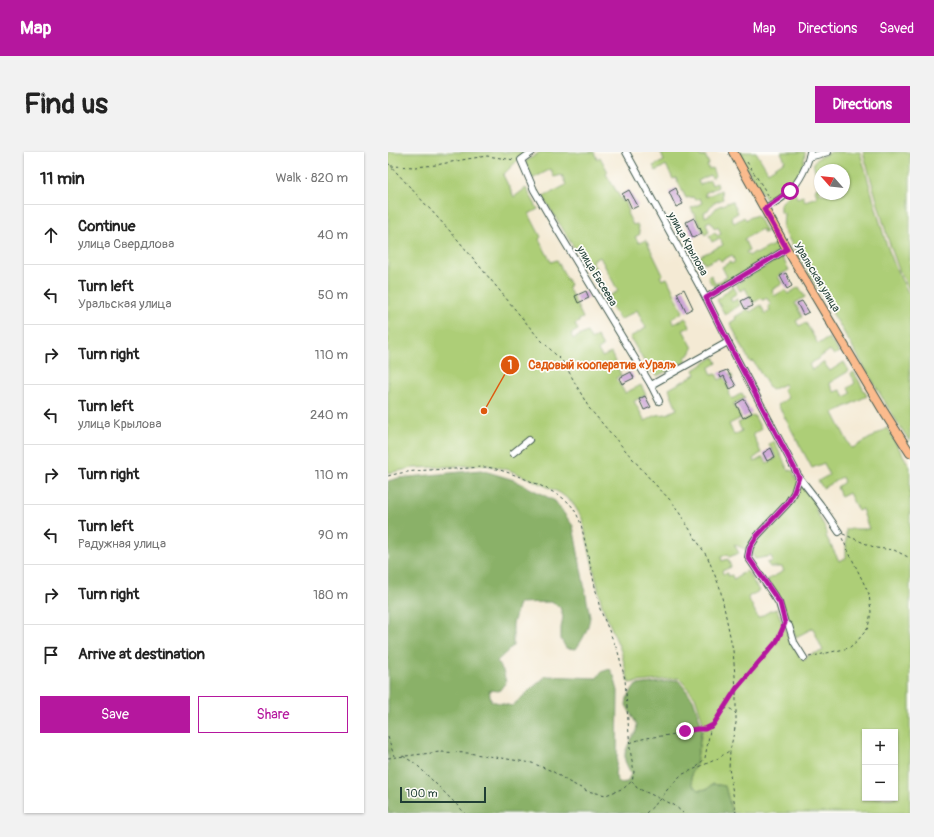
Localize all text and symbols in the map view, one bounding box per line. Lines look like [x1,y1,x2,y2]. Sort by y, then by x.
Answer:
text: Map [20,16,51,40]
text: Map [753,20,776,37]
text: Directions [798,20,857,37]
text: Saved [879,20,914,37]
button: Directions [815,86,910,123]
text: Find us [24,87,108,122]
north arrow [814,164,850,200]
text: 11 min [40,168,85,189]
text: Walk · 820 m [275,170,348,186]
route start [781,182,799,200]
street label: улица Крылова [665,209,711,278]
text: Continue [78,217,136,236]
icon: ahead [40,224,62,246]
text: 40 m [317,227,348,243]
text: улица Свердлова [78,236,174,252]
street label: Уральская улица [791,240,843,314]
street label: улица Евсеева [573,243,620,308]
text: Turn left [78,277,134,296]
icon: left [40,284,62,306]
text: 50 m [318,287,348,303]
text: Уральская улица [78,296,171,312]
icon: right [40,344,62,366]
text: Turn right [78,345,139,364]
text: 110 m [315,347,348,363]
callout: Садовый кооператив «Урал» [500,353,684,377]
text: 1 [508,358,512,373]
text: Садовый кооператив «Урал» [528,358,677,373]
text: Turn left [78,397,134,416]
icon: left [40,404,62,426]
text: 240 m [310,407,348,423]
text: улица Крылова [78,416,161,432]
icon: right [40,464,62,486]
text: Turn right [78,465,139,484]
text: 110 m [315,467,348,483]
text: Turn left [78,517,134,536]
icon: left [40,524,62,546]
text: 90 m [318,527,348,543]
text: Радужная улица [78,536,166,552]
icon: right [40,584,62,606]
text: Turn right [78,585,139,604]
text: 180 m [313,587,348,603]
icon: arrive [40,644,62,666]
text: Arrive at destination [78,645,205,664]
button: Save [40,696,190,733]
button: Share [198,696,348,733]
route end [676,722,694,740]
map controls [862,729,898,801]
button: + [862,729,898,765]
button: − [862,765,898,801]
scale bar [400,785,486,804]
text: 100 m [406,787,437,800]

